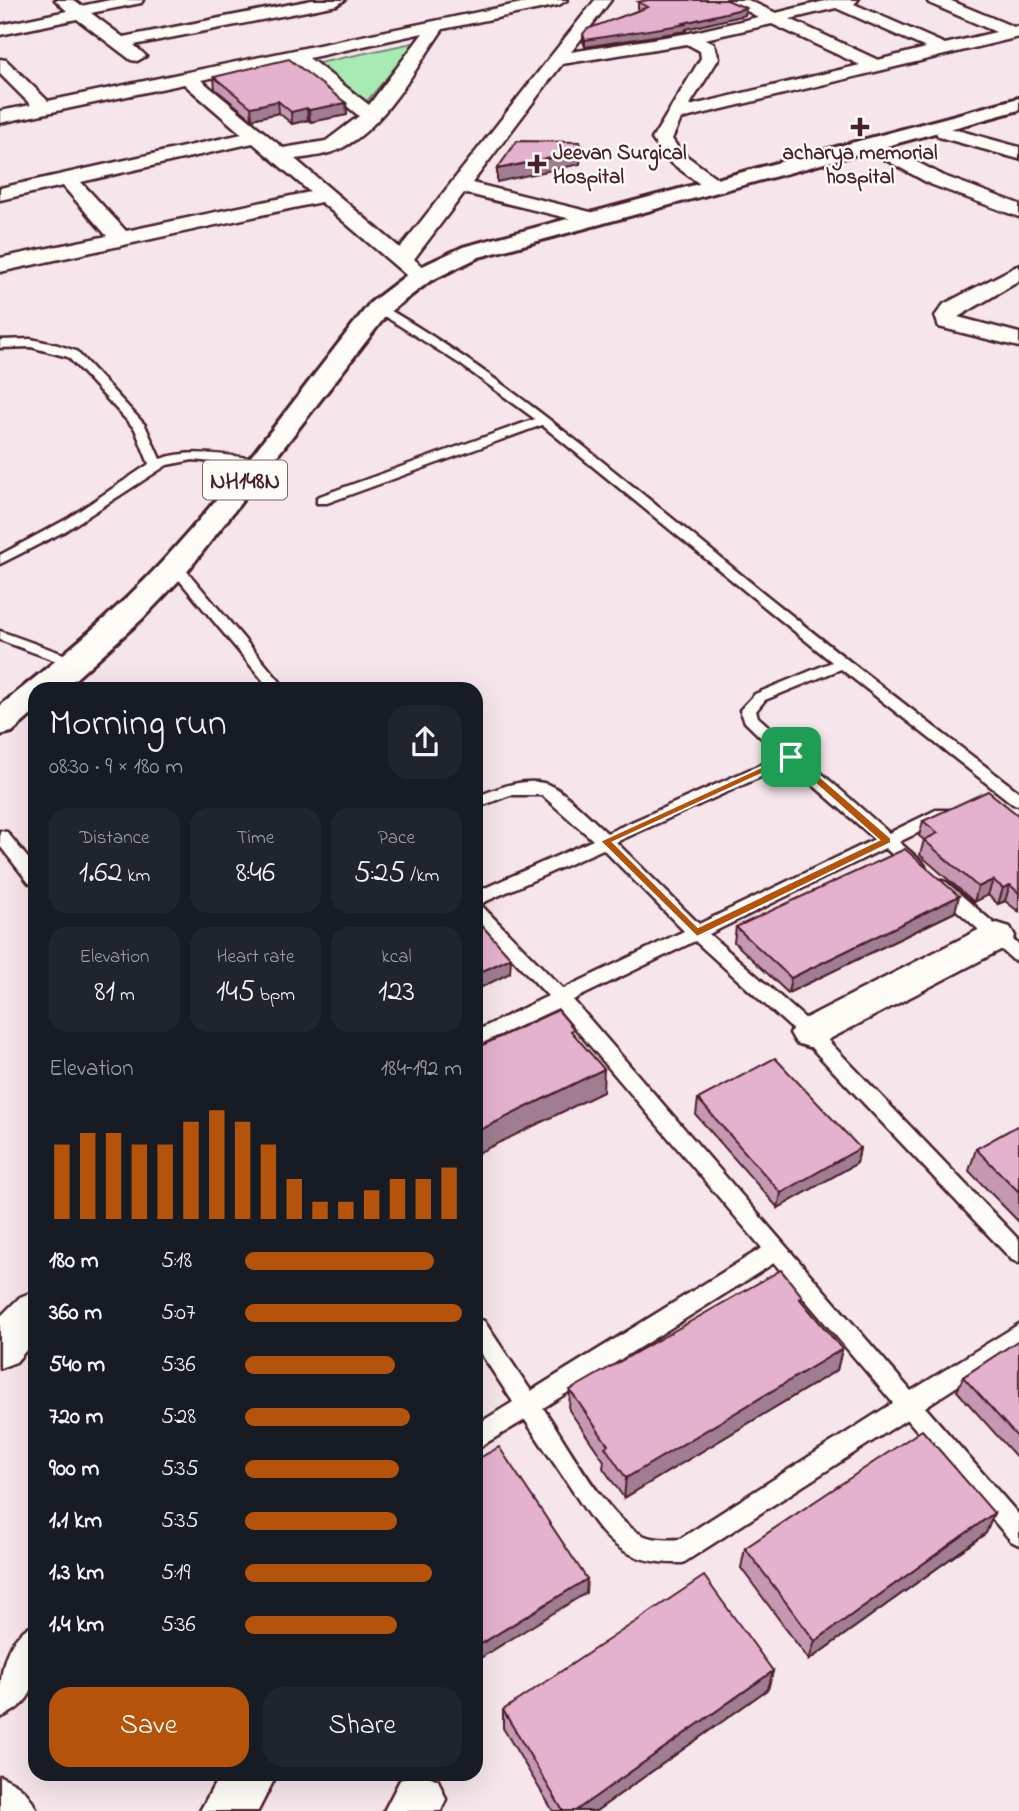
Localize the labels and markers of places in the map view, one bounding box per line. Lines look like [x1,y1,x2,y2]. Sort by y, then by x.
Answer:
marker: acharya memorial hospital [850,117,870,137]
place label: Jeevan Surgical Hospital [553,139,687,193]
place label: acharya memorial hospital [783,139,938,193]
marker: Jeevan Surgical Hospital [527,154,547,174]
pin [761,727,821,787]

